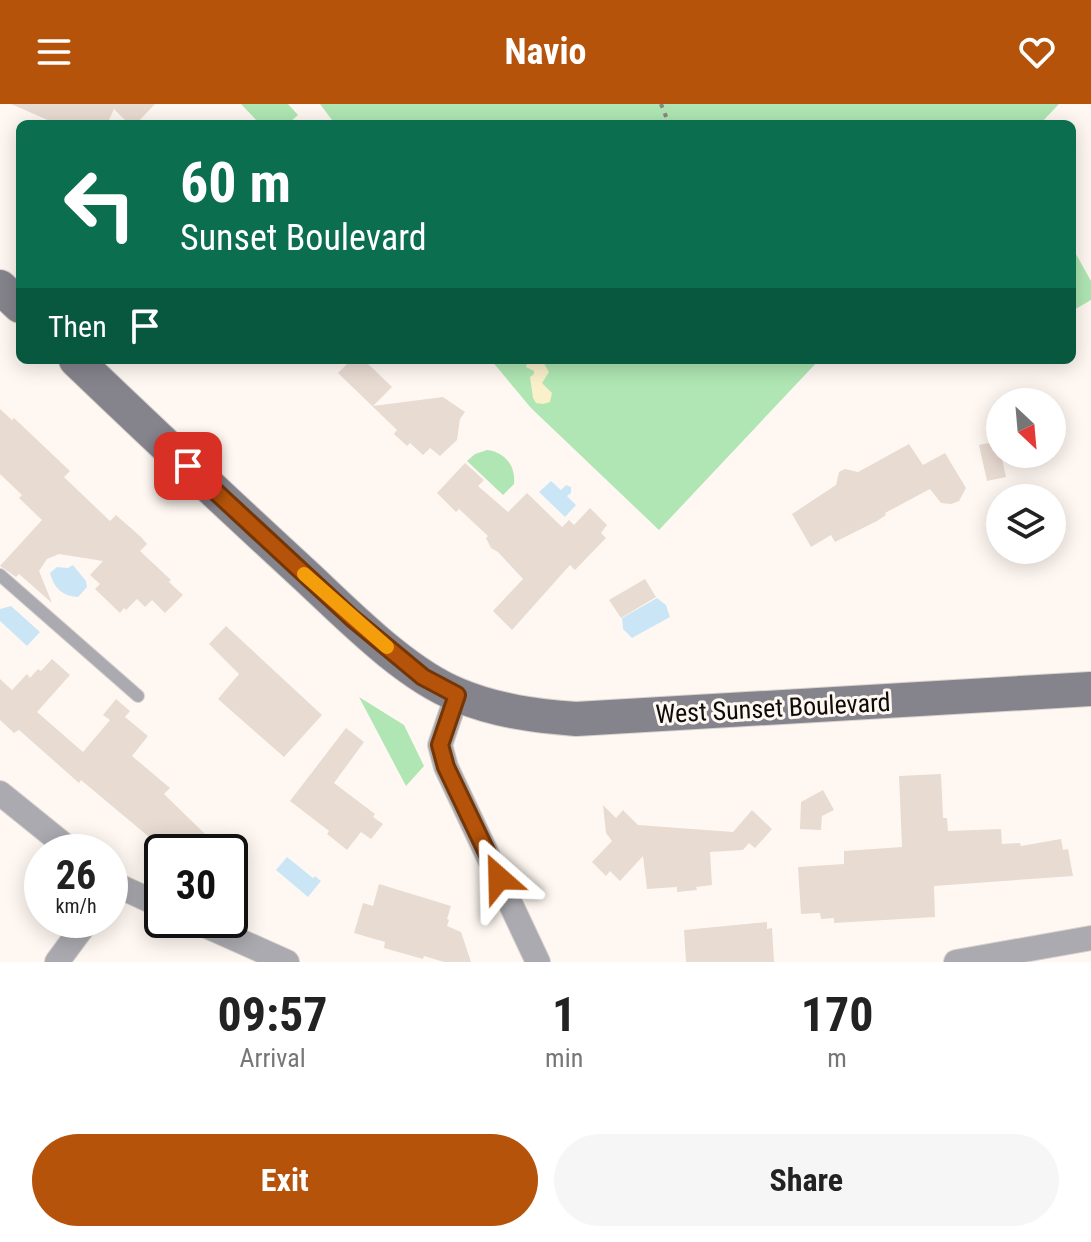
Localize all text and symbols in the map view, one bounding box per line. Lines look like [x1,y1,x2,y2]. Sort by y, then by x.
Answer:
icon: menu [32,30,76,74]
icon: heart [1015,30,1059,74]
text: Navio [505,31,586,73]
text: 60 m [180,150,291,216]
icon: left [48,152,152,256]
text: Sunset Boulevard [180,217,427,259]
icon: arrive [123,304,167,348]
text: Then [48,309,107,344]
north arrow [986,388,1066,468]
map controls [986,388,1066,564]
pin [154,432,222,500]
icon: arrive [166,444,210,488]
button: layers [986,484,1066,564]
street label: West Sunset Boulevard [655,687,891,729]
speed limit sign: 30 [144,834,248,938]
position arrow [457,836,541,920]
text: 26 [56,852,96,899]
text: km/h [55,894,97,918]
text: 09:57 [217,986,328,1043]
text: 1 [552,986,576,1043]
text: 170 [801,986,873,1043]
text: Arrival [239,1043,306,1073]
text: min [545,1043,583,1073]
text: m [827,1043,847,1073]
button: Exit [32,1134,538,1226]
button: Share [554,1134,1059,1226]

